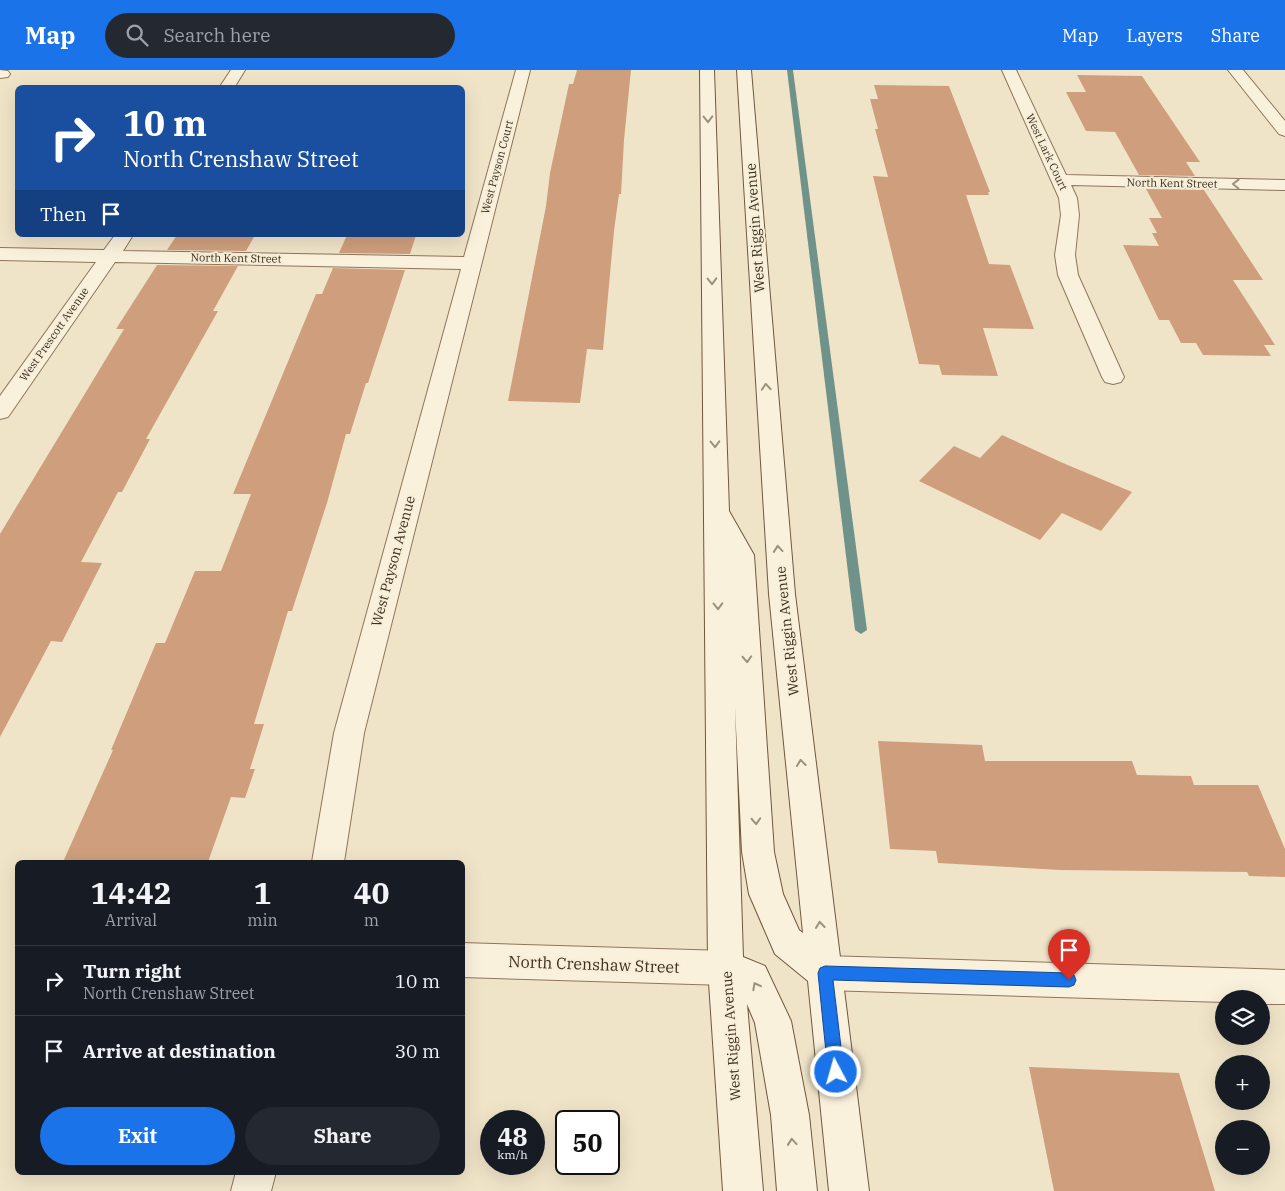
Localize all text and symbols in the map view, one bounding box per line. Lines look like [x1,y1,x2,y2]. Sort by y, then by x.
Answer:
search box [105,13,455,58]
text: Map [25,19,75,51]
icon: search [123,21,151,49]
text: Search here [163,23,270,47]
text: Map [1062,24,1099,47]
text: Layers [1127,24,1183,47]
text: Share [1211,24,1260,47]
text: 10 m [123,100,207,146]
icon: right [40,105,105,170]
street label: West Lark Court [1023,111,1071,193]
one-way arrow [703,115,714,123]
street label: West Payson Court [478,119,516,215]
text: North Crenshaw Street [123,144,359,173]
street label: West Riggin Avenue [741,162,769,294]
street label: North Kent Street [1127,175,1218,191]
one-way arrow [1232,179,1240,189]
icon: arrive [97,200,125,228]
text: Then [40,202,87,226]
street label: North Kent Street [191,250,282,266]
one-way arrow [706,277,717,285]
street label: West Prescott Avenue [16,284,92,384]
one-way arrow [760,383,771,391]
one-way arrow [710,440,720,448]
street label: West Payson Avenue [367,494,419,628]
one-way arrow [773,545,784,553]
street label: West Riggin Avenue [771,565,803,697]
one-way arrow [713,602,723,610]
one-way arrow [741,655,752,663]
one-way arrow [796,759,807,767]
one-way arrow [751,818,762,826]
text: 14:42 [91,873,172,912]
text: 1 [254,873,272,912]
text: 40 [353,873,389,912]
text: Arrival [105,910,157,930]
text: min [247,910,278,930]
text: m [364,910,379,930]
one-way arrow [815,920,826,928]
pin [1048,929,1090,980]
icon: arrive [1055,936,1083,964]
street label: North Crenshaw Street [508,951,680,977]
text: Turn right [83,959,181,983]
icon: right [40,967,68,995]
text: 10 m [395,969,440,993]
street label: West Riggin Avenue [717,970,745,1102]
one-way arrow [752,982,762,991]
text: North Crenshaw Street [83,983,255,1003]
map controls [1215,990,1270,1175]
button: layers [1215,990,1270,1045]
icon: arrive [40,1037,68,1065]
text: Arrive at destination [83,1039,276,1063]
text: 30 m [395,1039,440,1063]
position arrow [809,1045,861,1097]
button: + [1215,1055,1270,1110]
button: Exit [40,1107,235,1165]
button: Share [245,1107,440,1165]
speed limit sign: 50 [555,1110,620,1175]
text: 48 [497,1120,528,1153]
button: − [1215,1120,1270,1175]
one-way arrow [787,1138,798,1146]
text: km/h [497,1147,528,1162]

